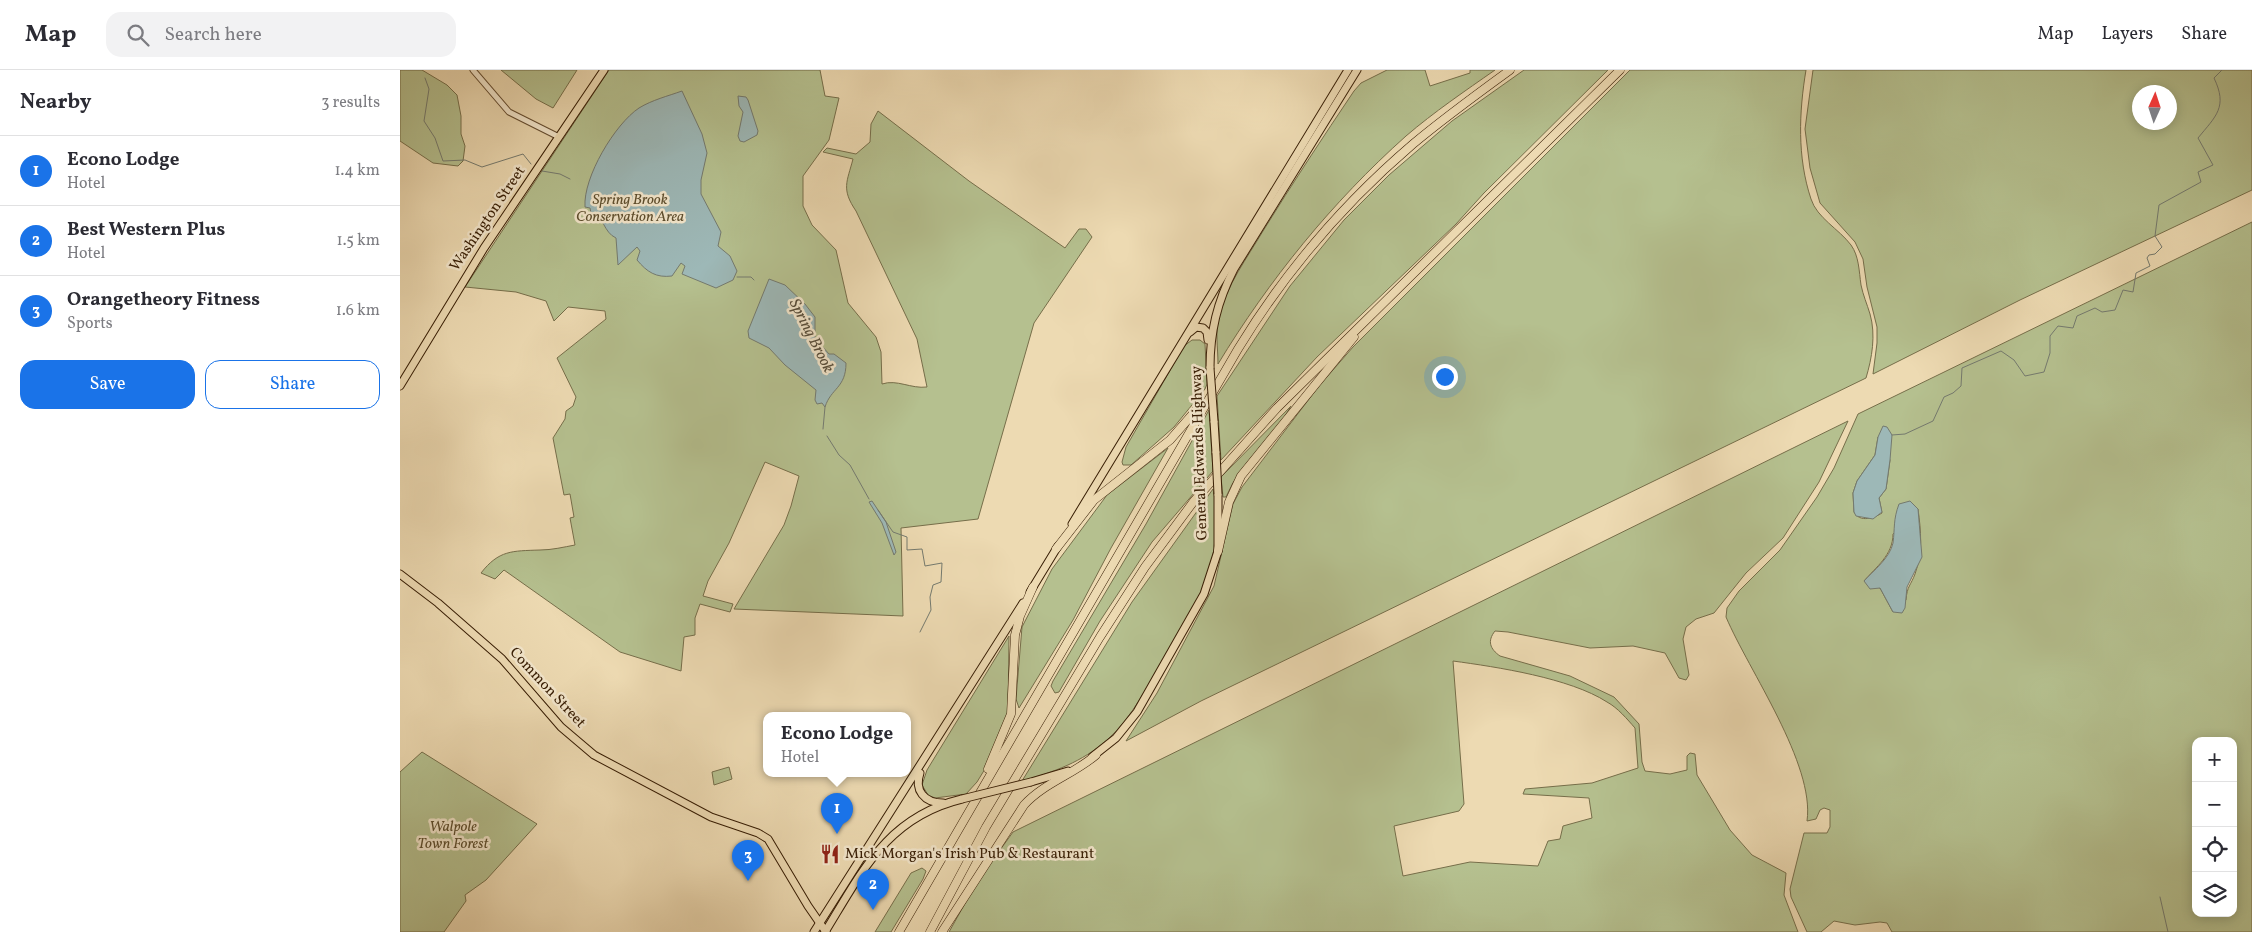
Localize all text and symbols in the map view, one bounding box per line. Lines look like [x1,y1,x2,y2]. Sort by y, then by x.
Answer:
search box [106,12,456,57]
text: Map [25,18,76,52]
icon: search [124,21,152,49]
text: Search here [164,22,262,48]
text: Map [2037,22,2073,47]
text: Layers [2101,22,2153,47]
text: Share [2181,22,2227,47]
north arrow [2132,85,2177,130]
text: Nearby [20,88,91,117]
text: 3 results [321,92,380,114]
text: Econo Lodge [67,147,179,173]
text: 1 [33,160,39,182]
text: 1.4 km [334,160,380,182]
street label: Washington Street [445,162,531,276]
text: Hotel [67,173,105,195]
park label: Spring Brook Conservation Area [576,190,684,228]
text: Best Western Plus [67,217,225,243]
text: 2 [32,230,40,252]
text: 1.5 km [337,230,380,252]
text: Hotel [67,243,105,265]
text: Orangetheory Fitness [67,287,260,313]
water label: Spring Brook [783,295,839,377]
text: 3 [32,300,40,322]
text: 1.6 km [336,300,380,322]
text: Sports [67,313,113,335]
button: Save [20,360,195,409]
button: Share [205,360,380,409]
your location [1432,364,1458,390]
street label: General Edwards Highway [1186,365,1214,541]
street label: Common Street [504,643,590,733]
popup [763,712,911,777]
text: Econo Lodge [781,721,893,747]
map controls [2192,737,2237,917]
button: + [2192,737,2237,782]
text: Hotel [781,747,819,769]
button: − [2192,782,2237,827]
pin: 1 [821,793,853,834]
park label: Walpole Town Forest [418,817,490,855]
button: locate [2192,827,2237,872]
pin: 3 [732,840,764,881]
restaurant icon: Mick Morgan's Irish Pub & Restaurant [819,843,841,865]
place label: Mick Morgan's Irish Pub & Restaurant [845,844,1094,865]
pin: 2 [857,869,889,910]
button: layers [2192,872,2237,917]

